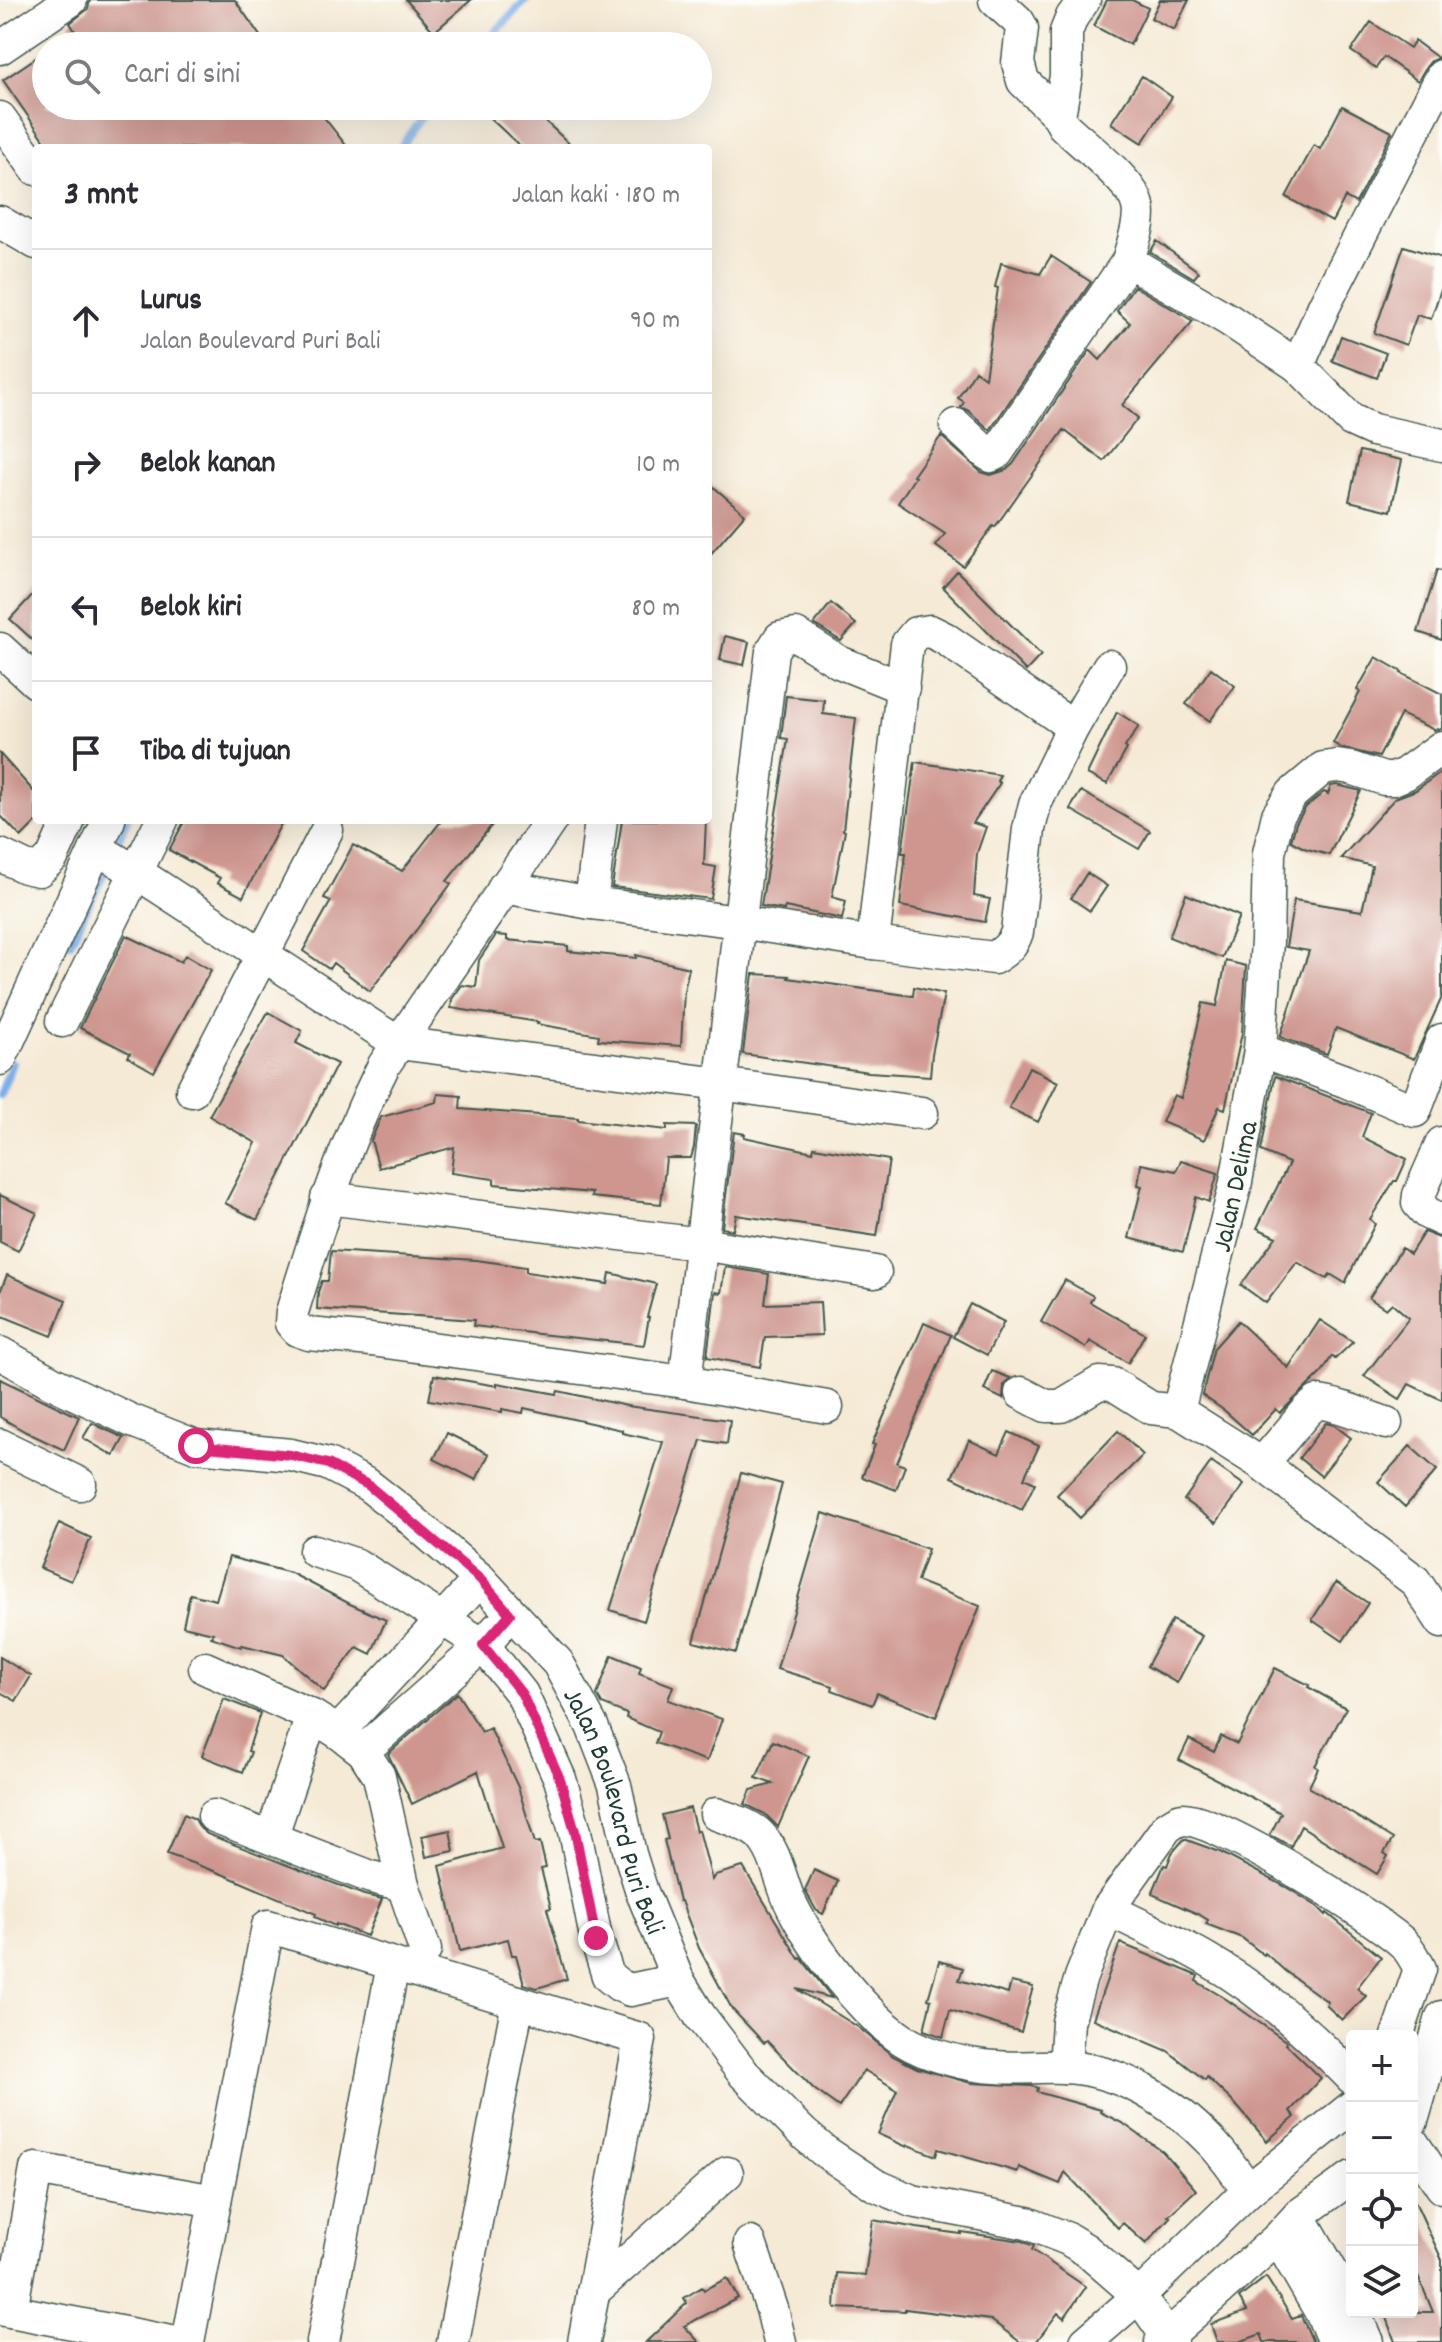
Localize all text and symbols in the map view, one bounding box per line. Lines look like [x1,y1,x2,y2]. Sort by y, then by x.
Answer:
search box [32,32,712,120]
icon: search [60,54,104,98]
text: Cari di sini [124,55,240,98]
text: 3 mnt [64,172,139,221]
text: Jalan kaki · 180 m [512,178,680,215]
text: Lurus [140,281,202,324]
icon: ahead [64,299,108,343]
text: 90 m [630,303,680,340]
text: Jalan Boulevard Puri Bali [140,324,380,361]
icon: right [64,443,108,487]
text: Belok kanan [140,444,275,487]
text: 10 m [636,447,680,484]
icon: left [64,587,108,631]
text: Belok kiri [140,588,242,631]
text: 80 m [632,591,680,628]
icon: arrive [64,731,108,775]
text: Tiba di tujuan [140,732,291,775]
street label: Jalan Delima [1204,1117,1271,1256]
route start [178,1428,214,1464]
street label: Jalan Boulevard Puri Bali [550,1682,672,1942]
route end [578,1920,614,1956]
map controls [1346,2030,1418,2318]
button: + [1346,2030,1418,2102]
button: − [1346,2102,1418,2174]
button: locate [1346,2174,1418,2246]
button: layers [1346,2246,1418,2318]

